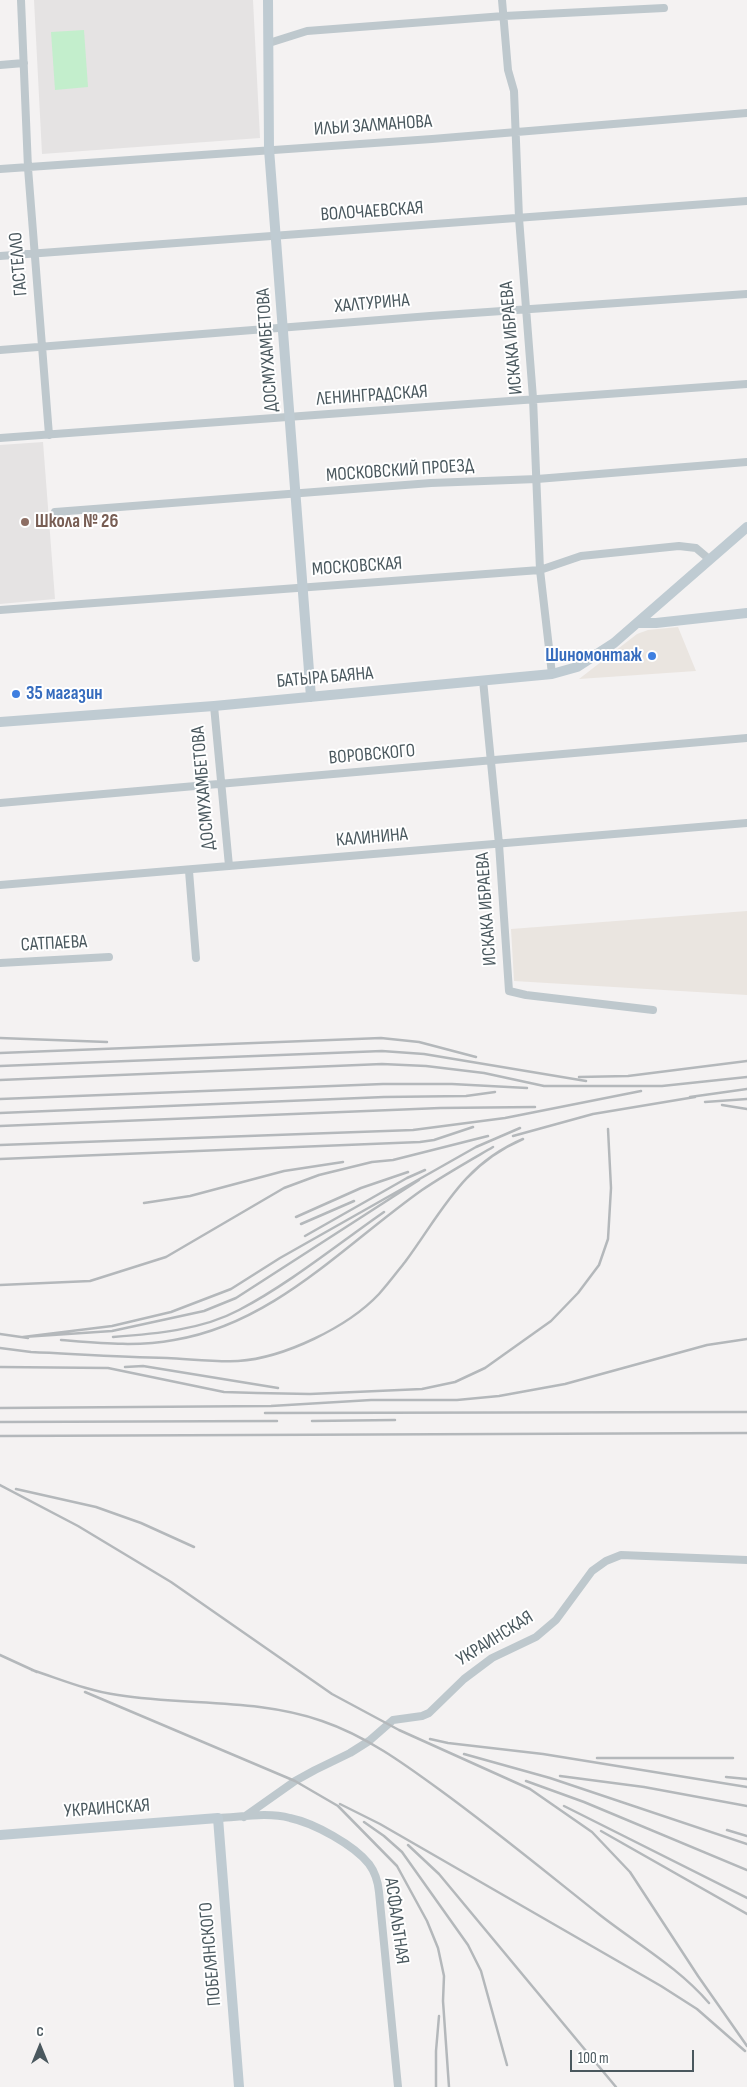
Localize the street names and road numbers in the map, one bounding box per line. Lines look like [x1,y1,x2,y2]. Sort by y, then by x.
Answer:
street label: ИЛЬИ ЗАЛМАНОВА [313,110,433,142]
street label: ВОЛОЧАЕВСКАЯ [320,197,424,227]
street label: ГАСТЕЛЛО [5,231,33,297]
street label: ИСКАКА ИБРАЕВА [496,280,528,396]
street label: ДОСМУХАМБЕТОВА [252,287,284,413]
street label: ХАЛТУРИНА [334,289,410,319]
street label: ЛЕНИНГРАДСКАЯ [316,381,428,411]
street label: МОСКОВСКИЙ ПРОЕЗД [325,454,475,488]
street label: МОСКОВСКАЯ [311,552,403,582]
street label: БАТЫРА БАЯНА [276,662,374,694]
street label: ДОСМУХАМБЕТОВА [187,725,221,851]
street label: ВОРОВСКОГО [328,740,416,770]
street label: КАЛИНИНА [335,824,409,852]
street label: ИСКАКА ИБРАЕВА [472,851,502,967]
street label: САТПАЕВА [20,931,88,957]
street label: УКРАИНСКАЯ [452,1606,538,1672]
street label: УКРАИНСКАЯ [63,1795,151,1823]
street label: АСФАЛЬТНАЯ [379,1877,413,1965]
street label: ПОБЕЛЯНСКОГО [195,1901,227,2007]

